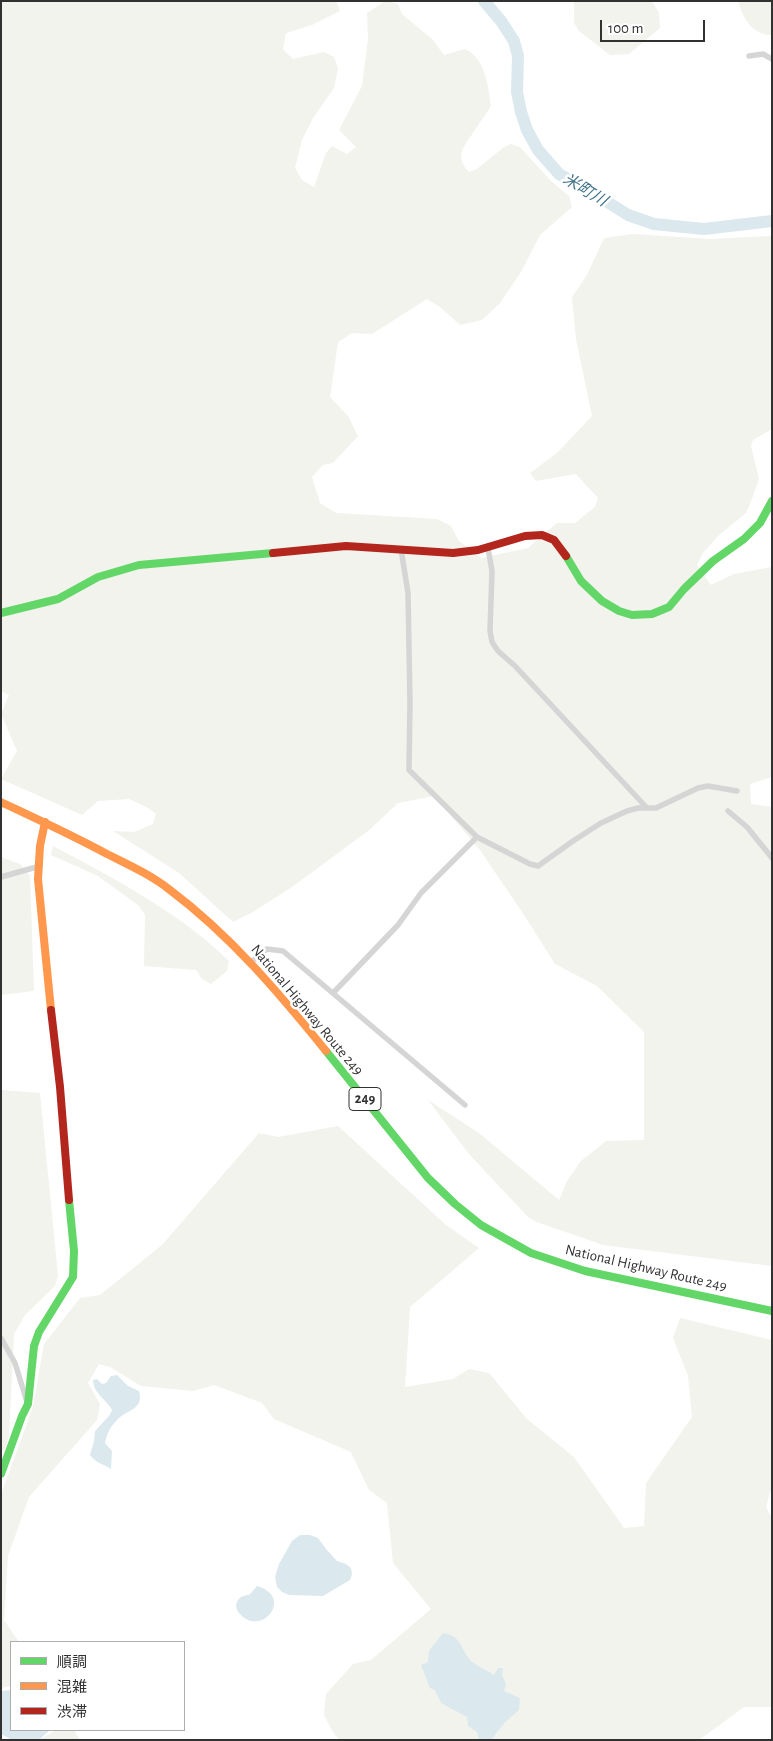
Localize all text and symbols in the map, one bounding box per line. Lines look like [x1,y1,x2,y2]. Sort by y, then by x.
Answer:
scale bar [603,10,708,42]
text: 100 m [608,21,643,36]
water label: 米町川 [559,169,611,211]
street label: National Highway Route 249 [247,941,367,1079]
road number: 249 [349,1088,381,1110]
street label: National Highway Route 249 [563,1241,729,1295]
legend [10,1641,185,1731]
text: 順調 [57,1655,87,1670]
text: 混雑 [57,1680,87,1695]
text: 渋滞 [57,1705,87,1720]

